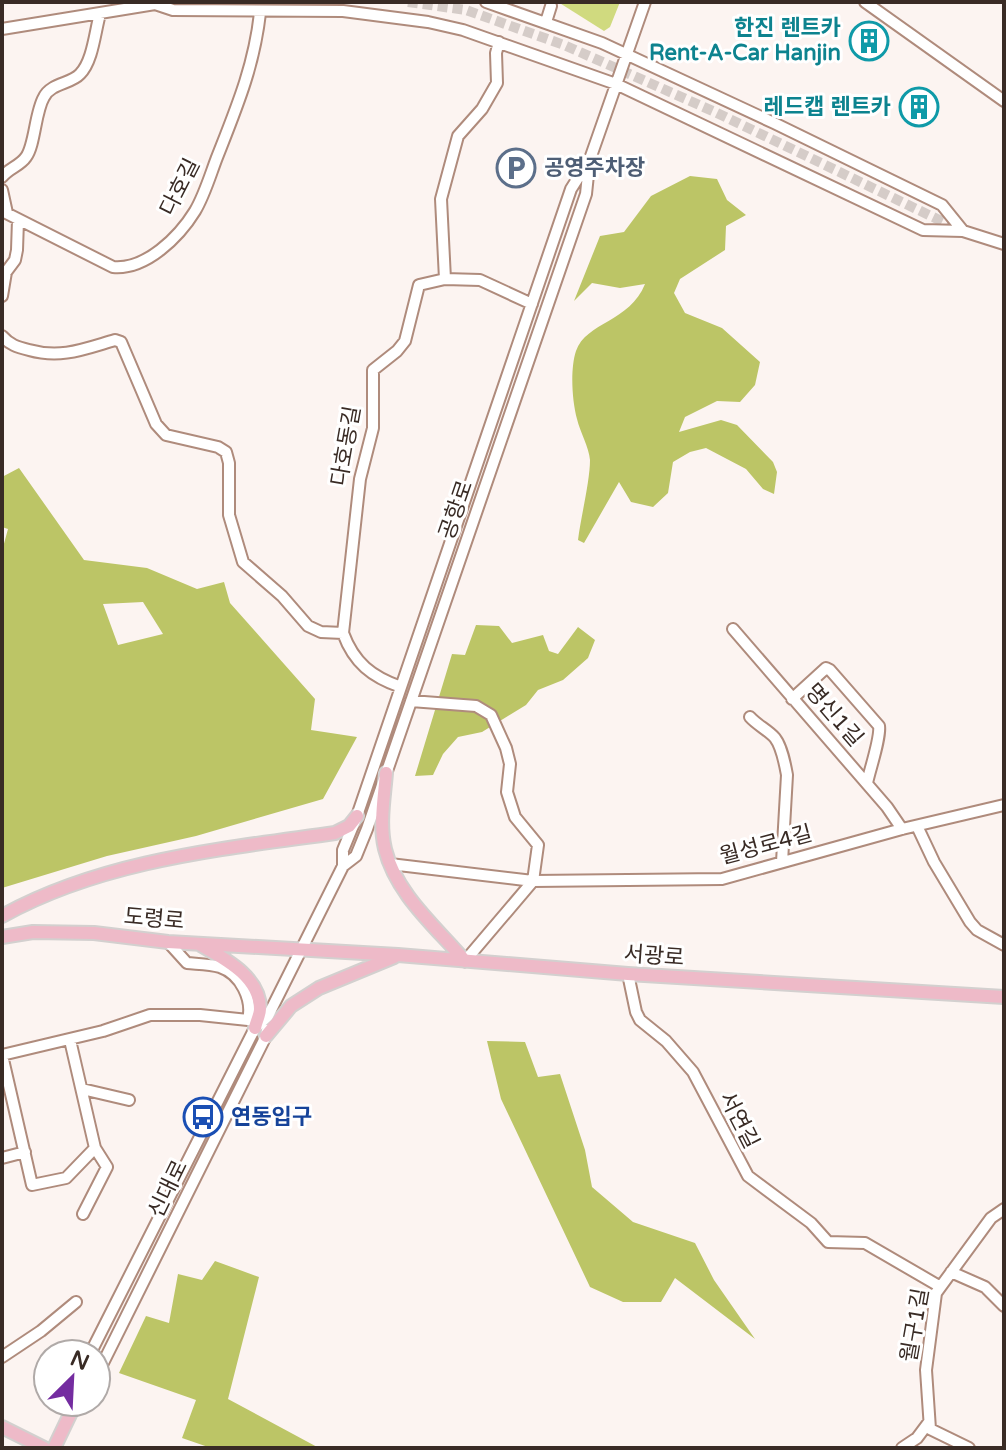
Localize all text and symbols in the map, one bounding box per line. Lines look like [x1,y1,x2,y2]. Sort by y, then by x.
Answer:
place label: 한진 렌트카 Rent-A-Car Hanjin [649,15,841,66]
building icon: 한진 렌트카 Rent-A-Car Hanjin [848,20,890,62]
building icon: 레드캡 렌트카 [898,86,940,128]
place label: 레드캡 렌트카 [764,94,891,120]
parking icon: 공영주차장 [495,147,537,189]
street label: 다호길 [155,154,205,220]
place label: 공영주차장 [544,155,645,181]
street label: 다호동길 [326,404,366,488]
street label: 공항로 [434,477,478,543]
street label: 명신1길 [800,678,868,752]
street label: 월성로4길 [717,820,815,870]
street label: 도령로 [123,903,185,935]
street label: 서광로 [623,941,685,971]
street label: 서연길 [714,1087,764,1153]
bus stop icon: 연동입구 [182,1096,224,1138]
place label: 연동입구 [231,1104,312,1130]
street label: 신대로 [143,1156,193,1222]
street label: 월구1길 [896,1286,934,1364]
north arrow [32,1338,112,1418]
text: N [66,1345,93,1376]

